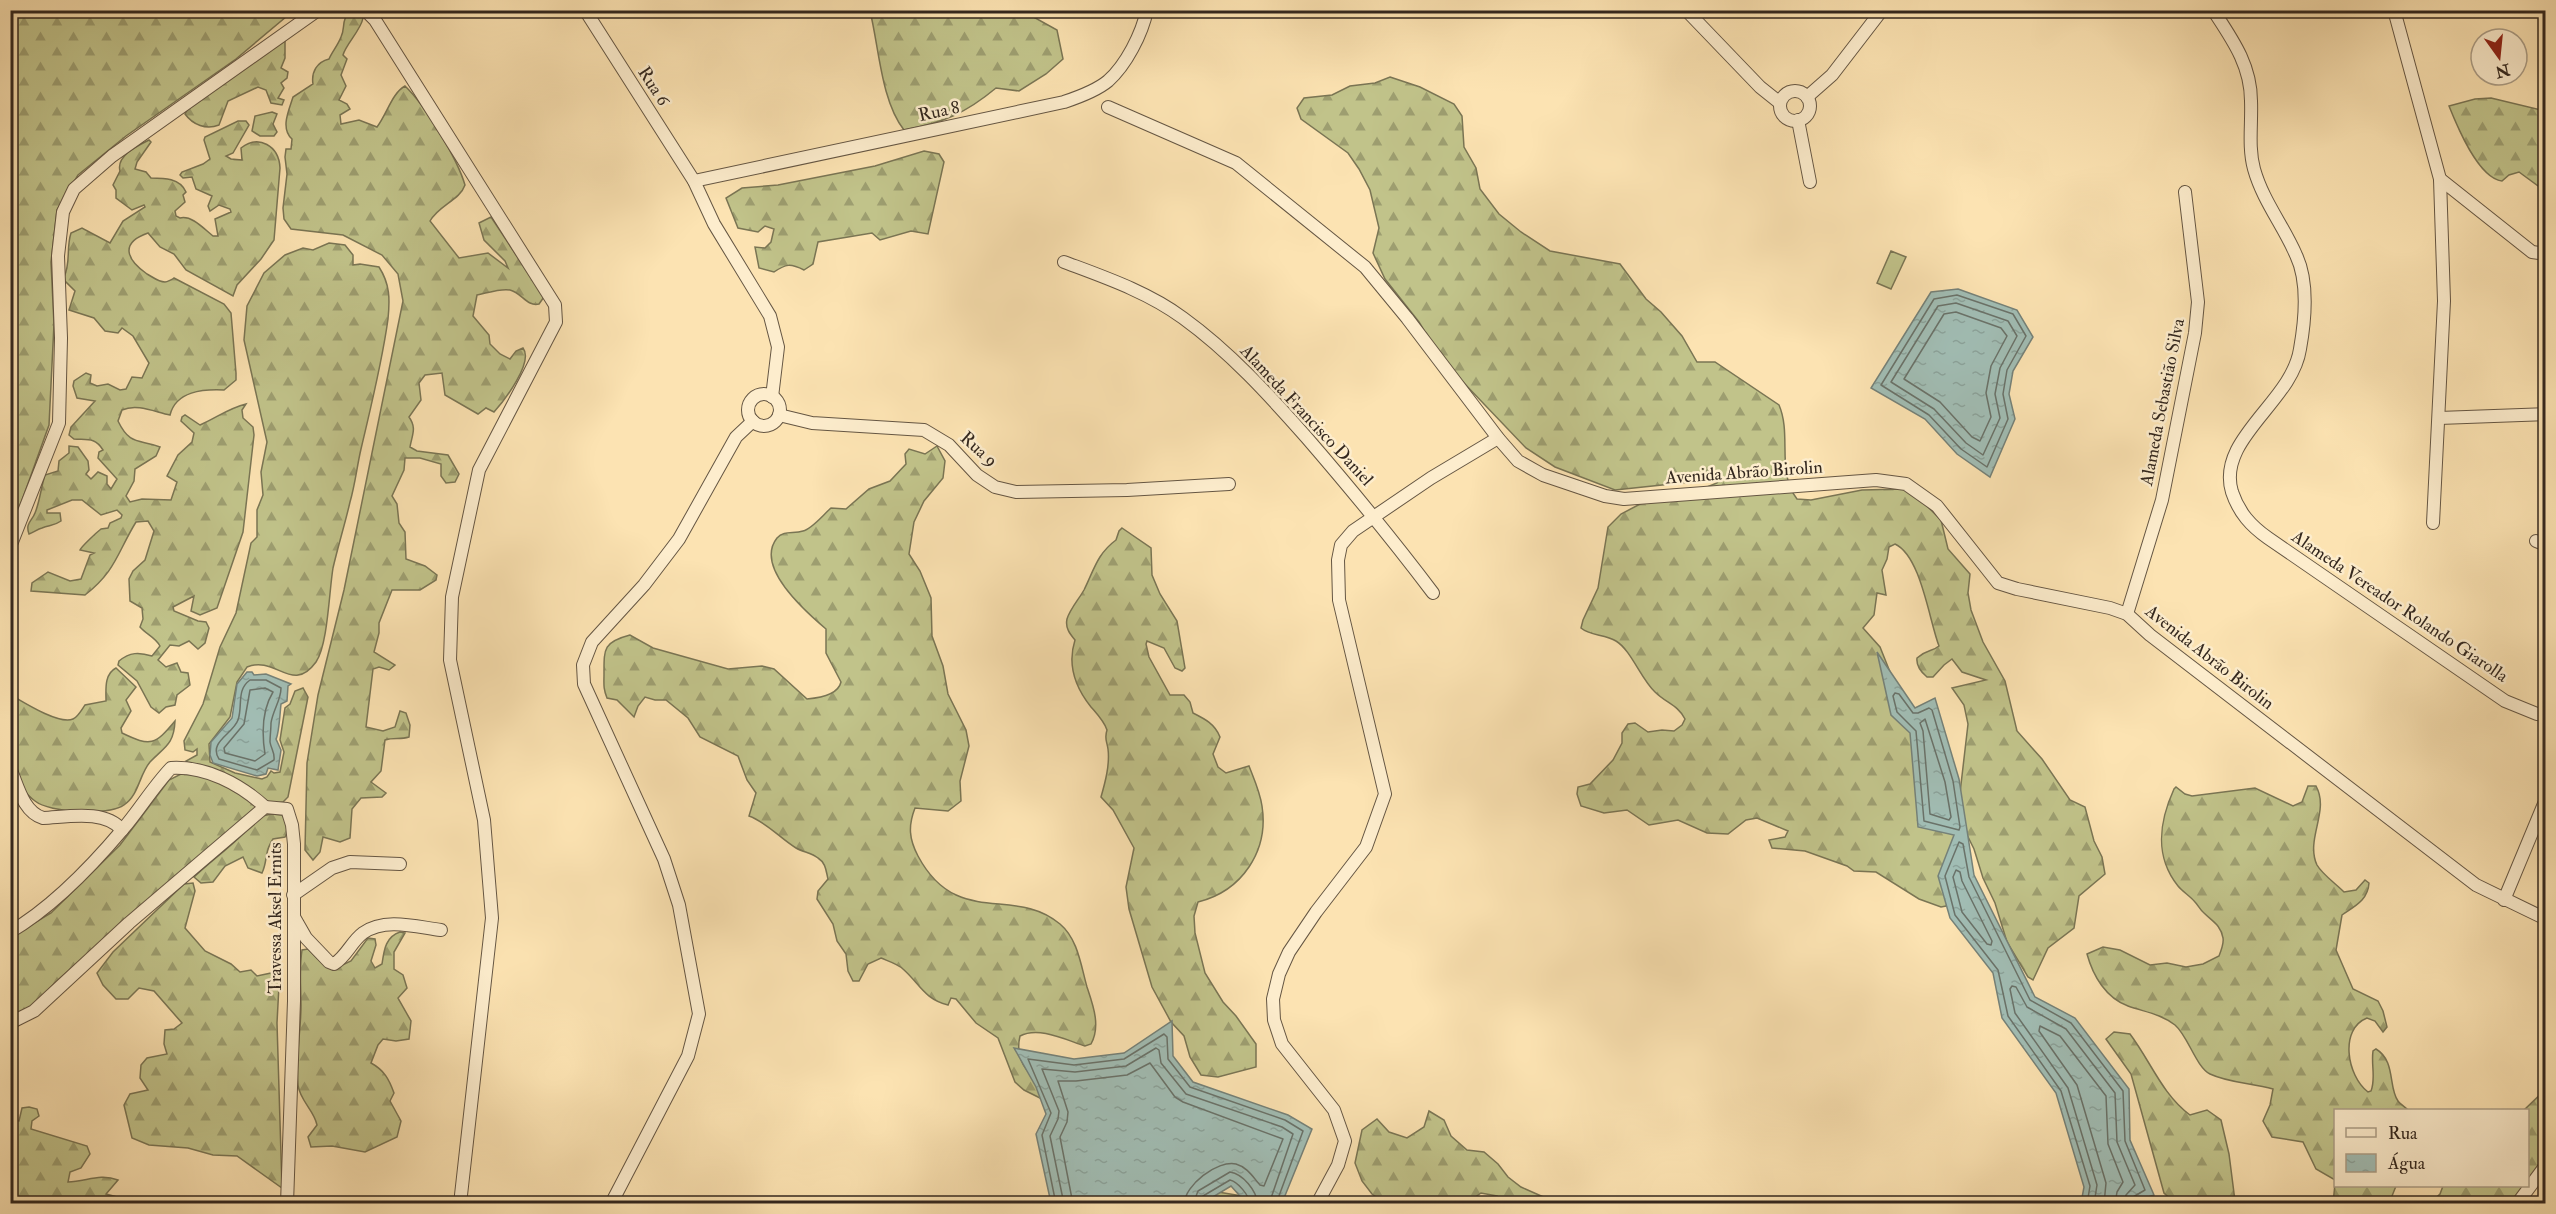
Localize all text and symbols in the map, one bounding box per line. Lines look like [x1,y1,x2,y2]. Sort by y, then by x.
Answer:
north arrow [2469,27,2529,87]
text: N [2492,59,2513,82]
street label: Rua 6 [632,62,675,111]
street label: Rua 8 [916,96,962,127]
street label: Alameda Sebastião Silva [2135,316,2190,489]
street label: Alameda Francisco Daniel [1234,339,1378,491]
street label: Rua 9 [955,427,1002,472]
street label: Avenida Abrão Birolin [1664,456,1823,490]
street label: Alameda Vereador Rolando Giarolla [2286,525,2513,688]
street label: Avenida Abrão Birolin [2140,599,2279,715]
street label: Travessa Aksel Ernits [264,842,287,994]
legend [2334,1109,2529,1187]
text: Rua [2388,1122,2418,1145]
text: Água [2387,1152,2426,1175]

